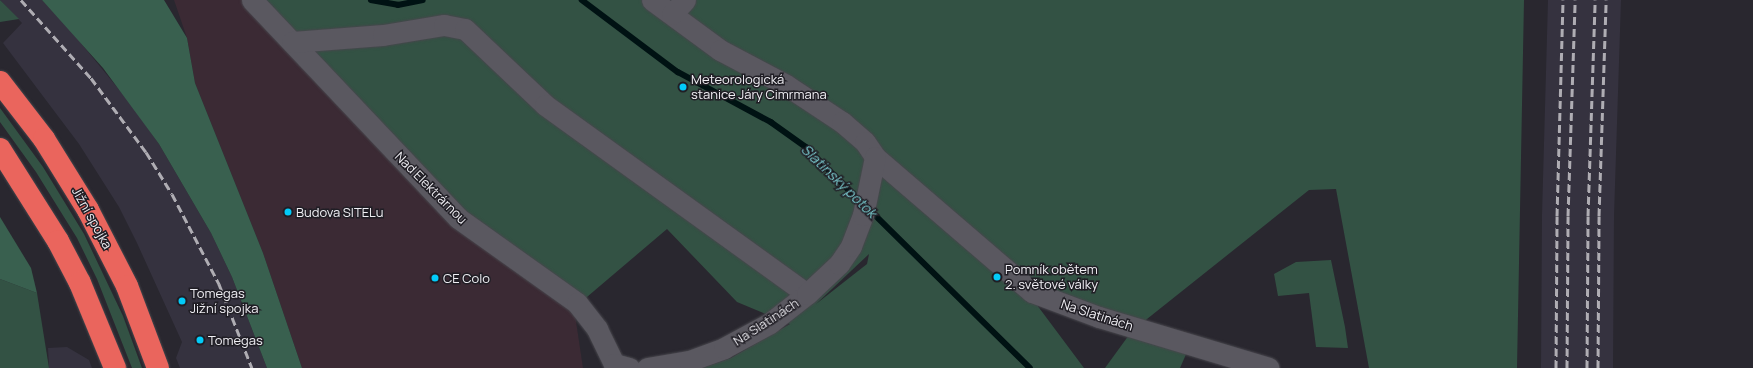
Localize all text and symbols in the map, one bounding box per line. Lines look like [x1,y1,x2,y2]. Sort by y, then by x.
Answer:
place label: Meteorologická stanice Járy Cimrmana [691,72,827,103]
marker: Meteorologická stanice Járy Cimrmana [678,82,688,92]
water label: Slatinský potok [798,141,880,221]
street label: Nad Elektrárnou [392,149,470,227]
street label: Jižní spojka [69,184,115,252]
place label: Budova SITELu [296,204,383,220]
marker: Budova SITELu [283,207,293,217]
place label: Pomník obětem 2. světové války [1005,262,1098,293]
place label: CE Colo [443,270,490,286]
marker: Pomník obětem 2. světové války [992,272,1002,282]
marker: CE Colo [430,273,440,283]
place label: Tomegas Jižní spojka [190,286,258,317]
street label: Na Slatinách [730,295,802,349]
marker: Tomegas Jižní spojka [177,296,187,306]
street label: Na Slatinách [1059,296,1135,334]
place label: Tomegas [208,332,263,348]
marker: Tomegas [195,335,205,345]

